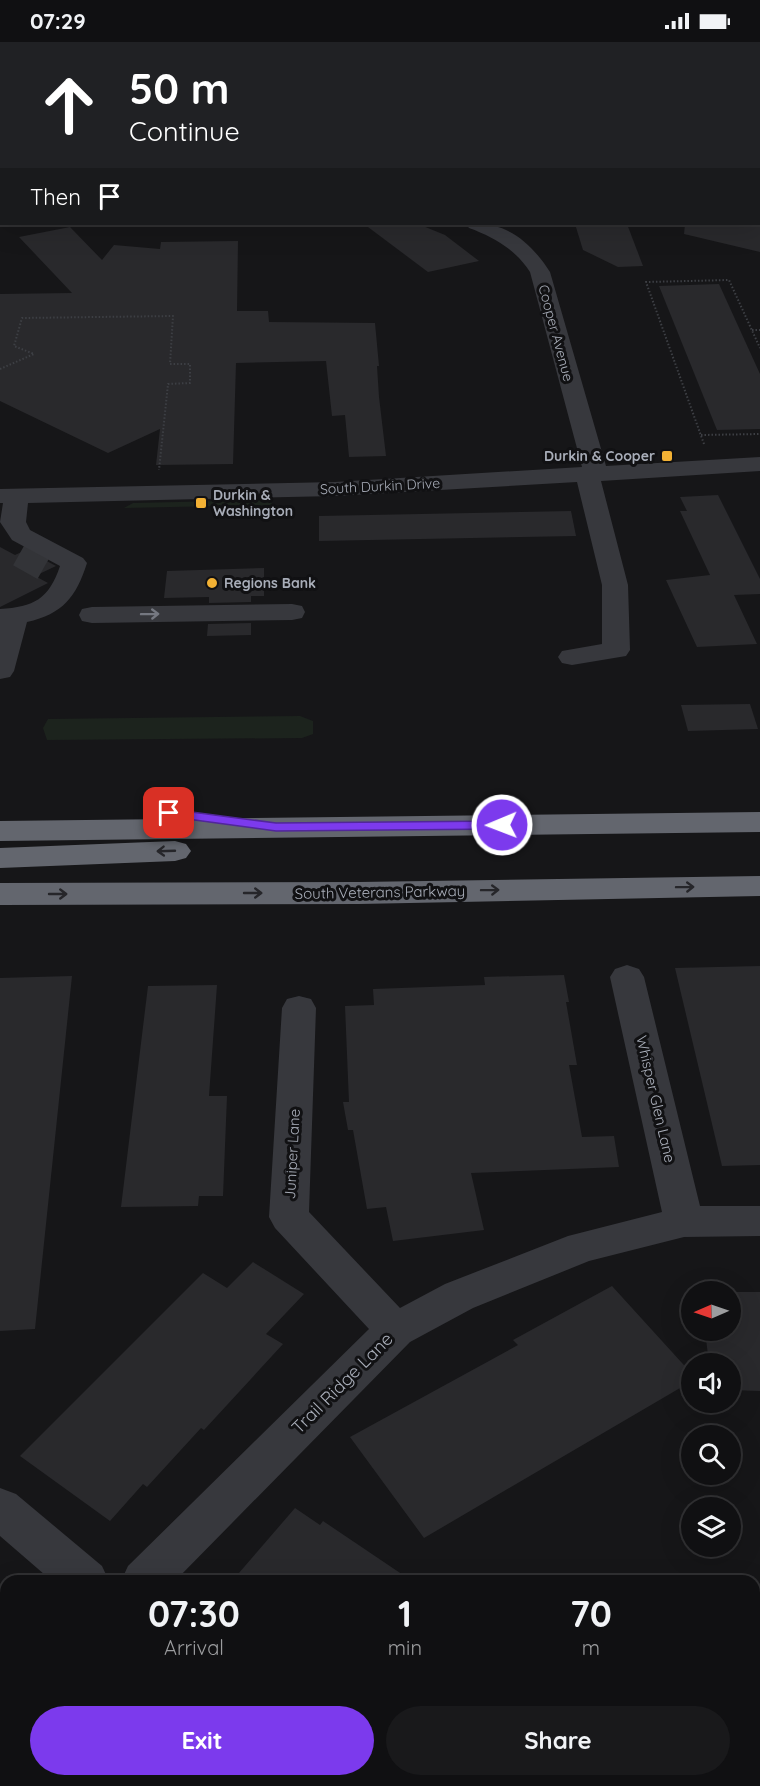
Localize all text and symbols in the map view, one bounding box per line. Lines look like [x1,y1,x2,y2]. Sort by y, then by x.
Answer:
text: 07:29 [30,7,86,35]
text: 50 m [129,62,229,115]
icon: ahead [30,66,108,144]
text: Continue [129,114,240,148]
icon: arrive [93,180,126,213]
text: Then [30,183,81,211]
street label: Cooper Avenue [534,283,578,383]
place label: Durkin & Cooper [544,447,655,465]
marker: Durkin & Cooper [660,449,674,463]
street label: South Durkin Drive [319,474,441,498]
place label: Durkin & Washington [213,486,293,520]
marker: Durkin & Washington [194,496,208,510]
place label: Regions Bank [224,574,316,592]
marker: Regions Bank [205,576,219,590]
one-way arrow [140,608,160,620]
pin [143,787,194,838]
position arrow [470,793,534,857]
icon: arrive [152,796,185,829]
one-way arrow [156,846,176,857]
street label: South Veterans Parkway [295,881,465,903]
one-way arrow [675,881,695,892]
one-way arrow [480,884,500,896]
one-way arrow [243,887,263,899]
one-way arrow [48,888,68,900]
street label: Whisper Glen Lane [632,1034,680,1164]
street label: Juniper Lane [280,1108,304,1200]
north arrow [681,1281,741,1341]
map controls [681,1281,741,1557]
street label: Trail Ridge Lane [286,1327,398,1439]
button: sound [681,1353,741,1413]
button: search [681,1425,741,1485]
button: layers [681,1497,741,1557]
text: 07:30 [148,1591,240,1636]
text: 1 [398,1591,412,1636]
text: 70 [570,1591,612,1636]
text: Arrival [164,1635,224,1660]
text: min [388,1635,422,1660]
text: m [582,1635,600,1660]
button: Exit [30,1706,374,1775]
button: Share [386,1706,730,1775]

